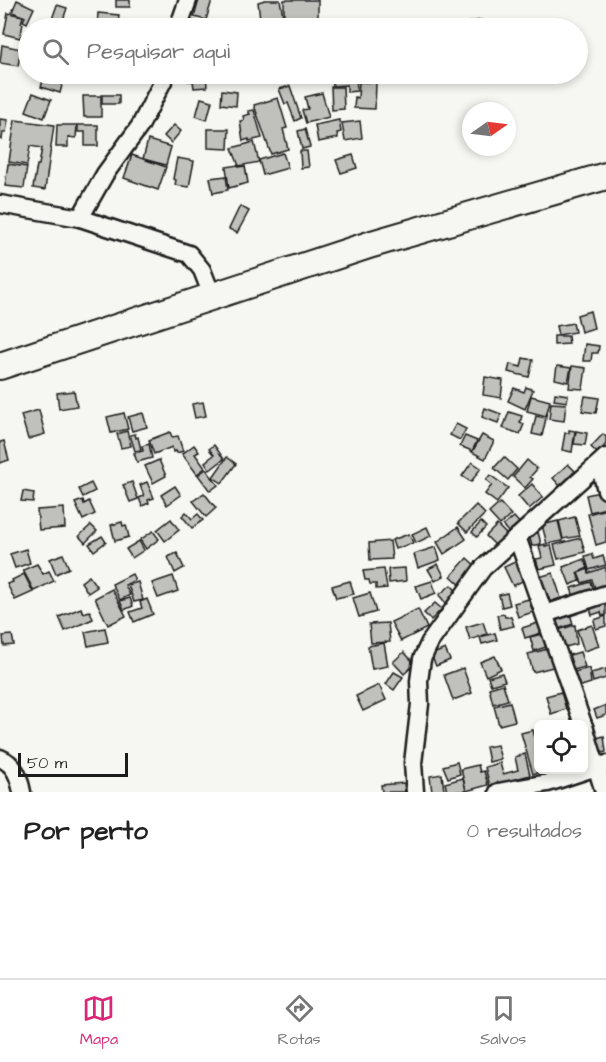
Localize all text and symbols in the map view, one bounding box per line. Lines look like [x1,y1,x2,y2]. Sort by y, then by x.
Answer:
search box [18,18,588,84]
icon: search [39,35,72,68]
text: Pesquisar aqui [87,36,230,67]
north arrow [462,102,516,156]
map controls [534,720,588,774]
button: locate [534,720,588,774]
scale bar [18,750,128,778]
text: 50 m [27,752,67,774]
text: Por perto [24,813,148,849]
text: 0 resultados [466,817,582,845]
tab: Mapa [80,992,118,1050]
tab: Rotas [278,992,321,1050]
tab: Salvos [480,992,526,1050]

